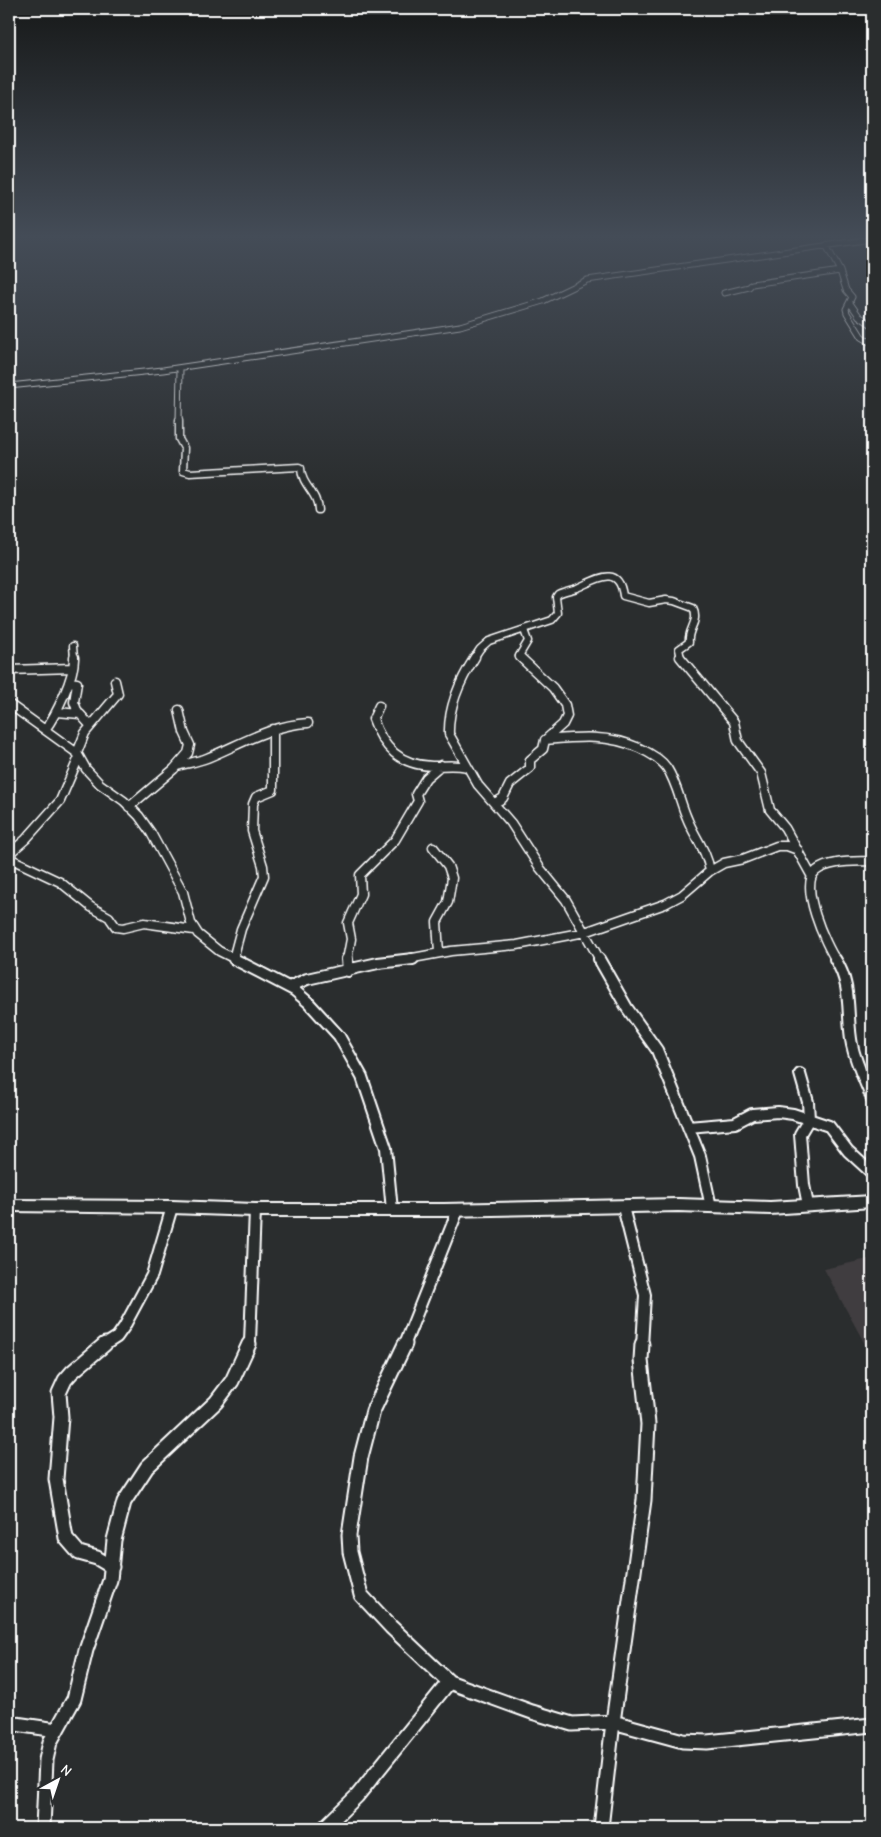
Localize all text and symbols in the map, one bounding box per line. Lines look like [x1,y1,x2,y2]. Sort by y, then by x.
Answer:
north arrow [32,1754,82,1804]
text: N [57,1761,75,1780]

